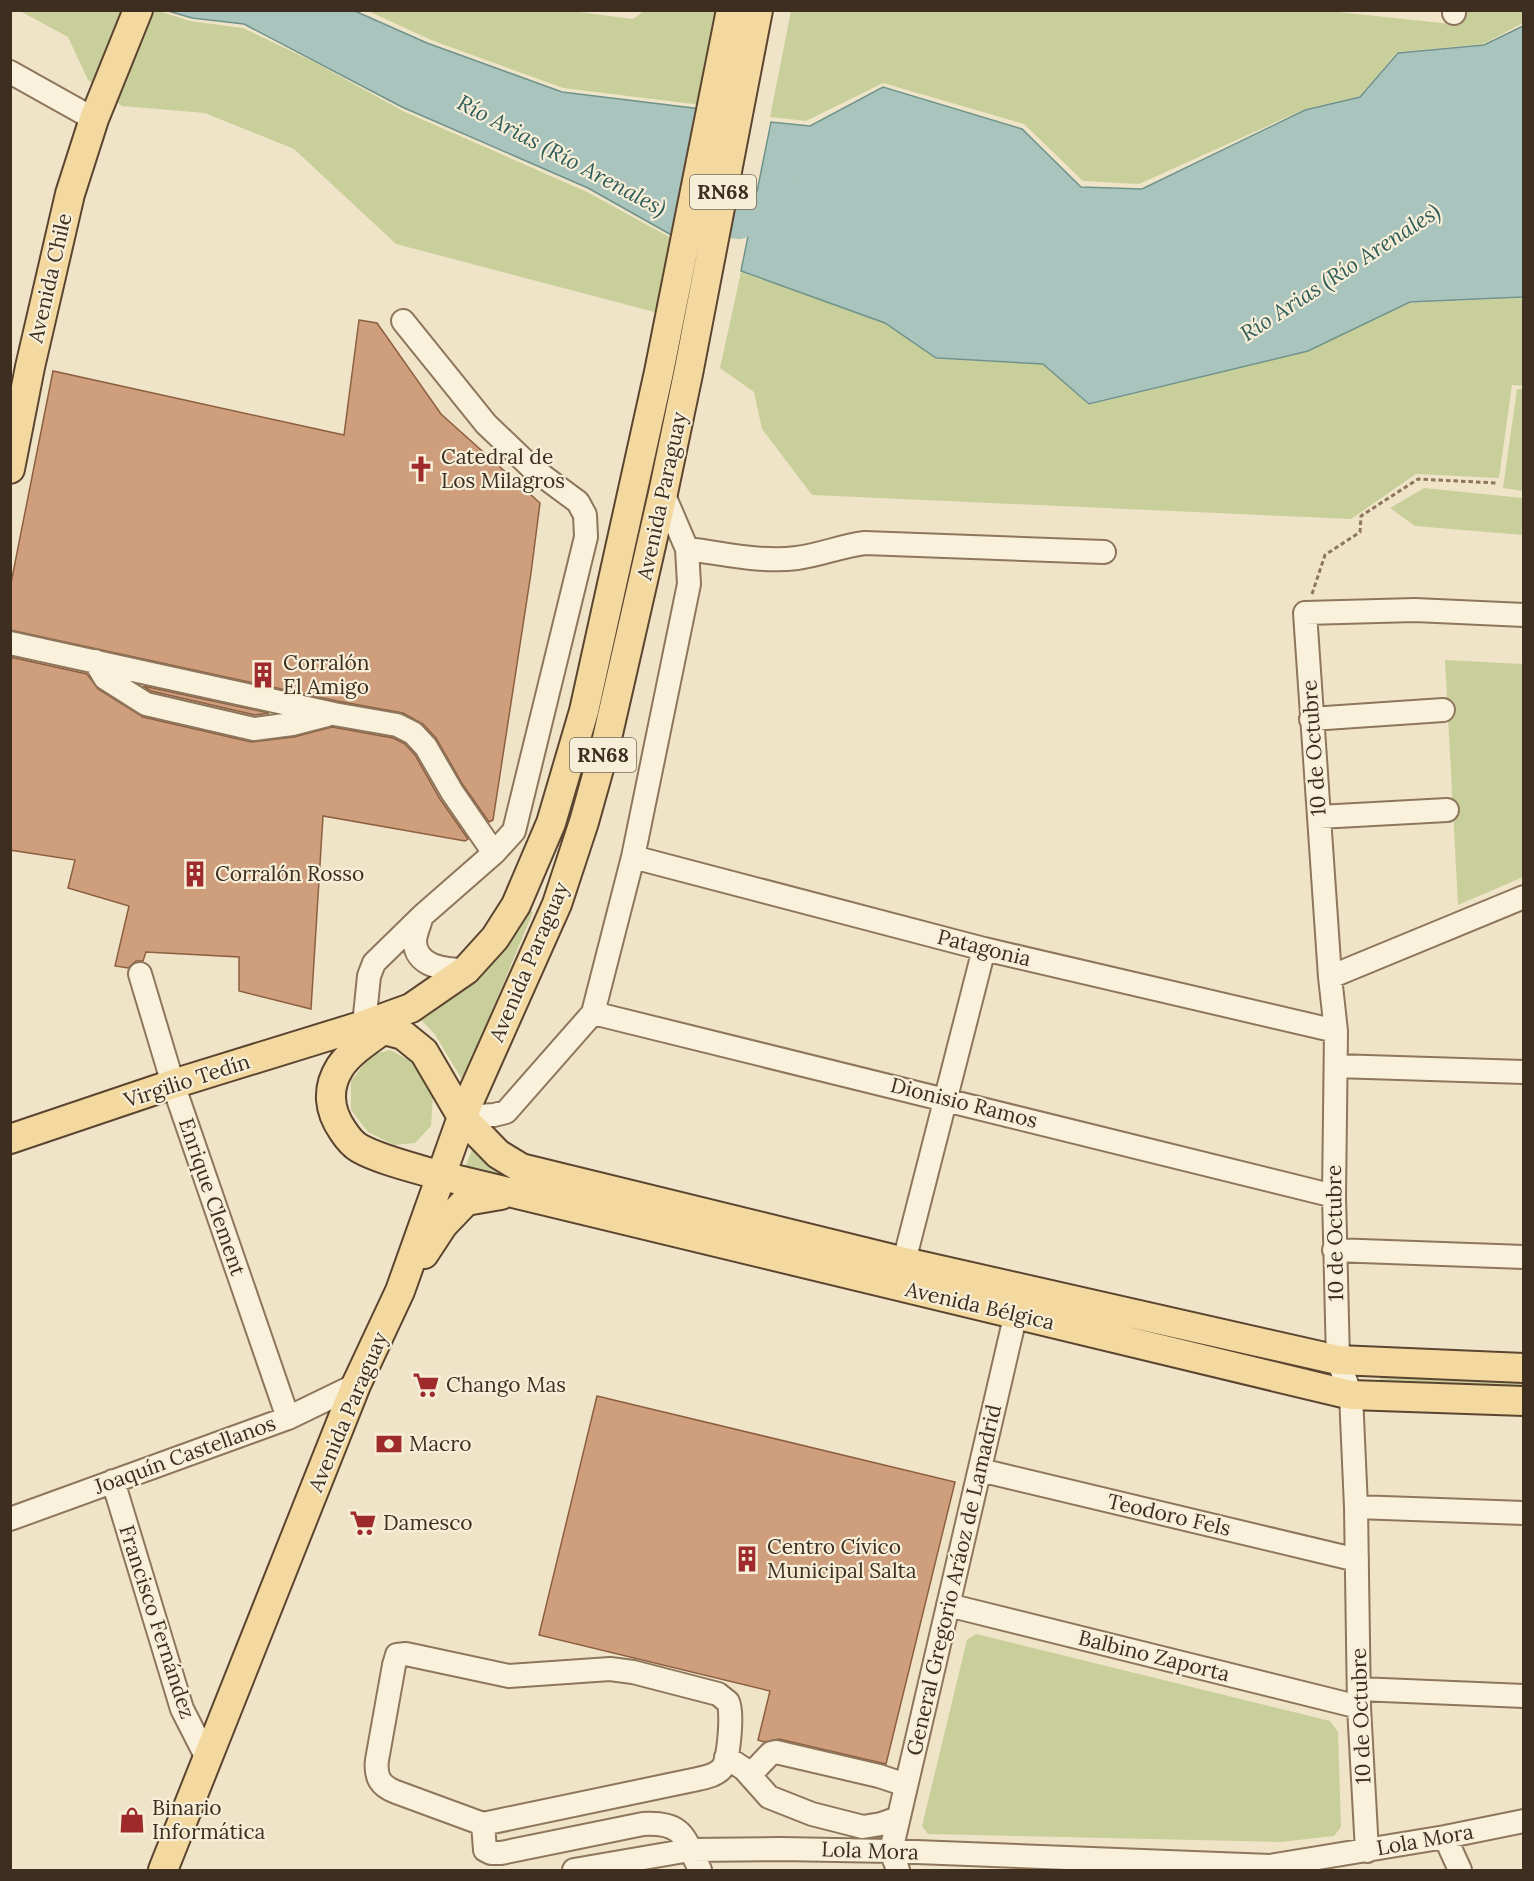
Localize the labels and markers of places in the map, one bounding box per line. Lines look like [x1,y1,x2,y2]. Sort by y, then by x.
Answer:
place label: Catedral de Los Milagros [441,443,565,494]
church icon: Catedral de Los Milagros [406,454,436,484]
place label: Corralón El Amigo [283,649,370,700]
building icon: Corralón El Amigo [248,660,278,690]
building icon: Corralón Rosso [180,859,210,889]
place label: Corralón Rosso [215,860,364,887]
supermarket icon: Chango Mas [411,1370,441,1400]
place label: Chango Mas [446,1371,566,1398]
bank icon: Macro [374,1429,404,1459]
place label: Macro [409,1430,472,1457]
supermarket icon: Damesco [348,1508,378,1538]
place label: Damesco [383,1509,473,1536]
place label: Centro Cívico Municipal Salta [767,1533,917,1584]
building icon: Centro Cívico Municipal Salta [732,1544,762,1574]
place label: Binario Informática [152,1794,266,1845]
shop icon: Binario Informática [117,1805,147,1835]

